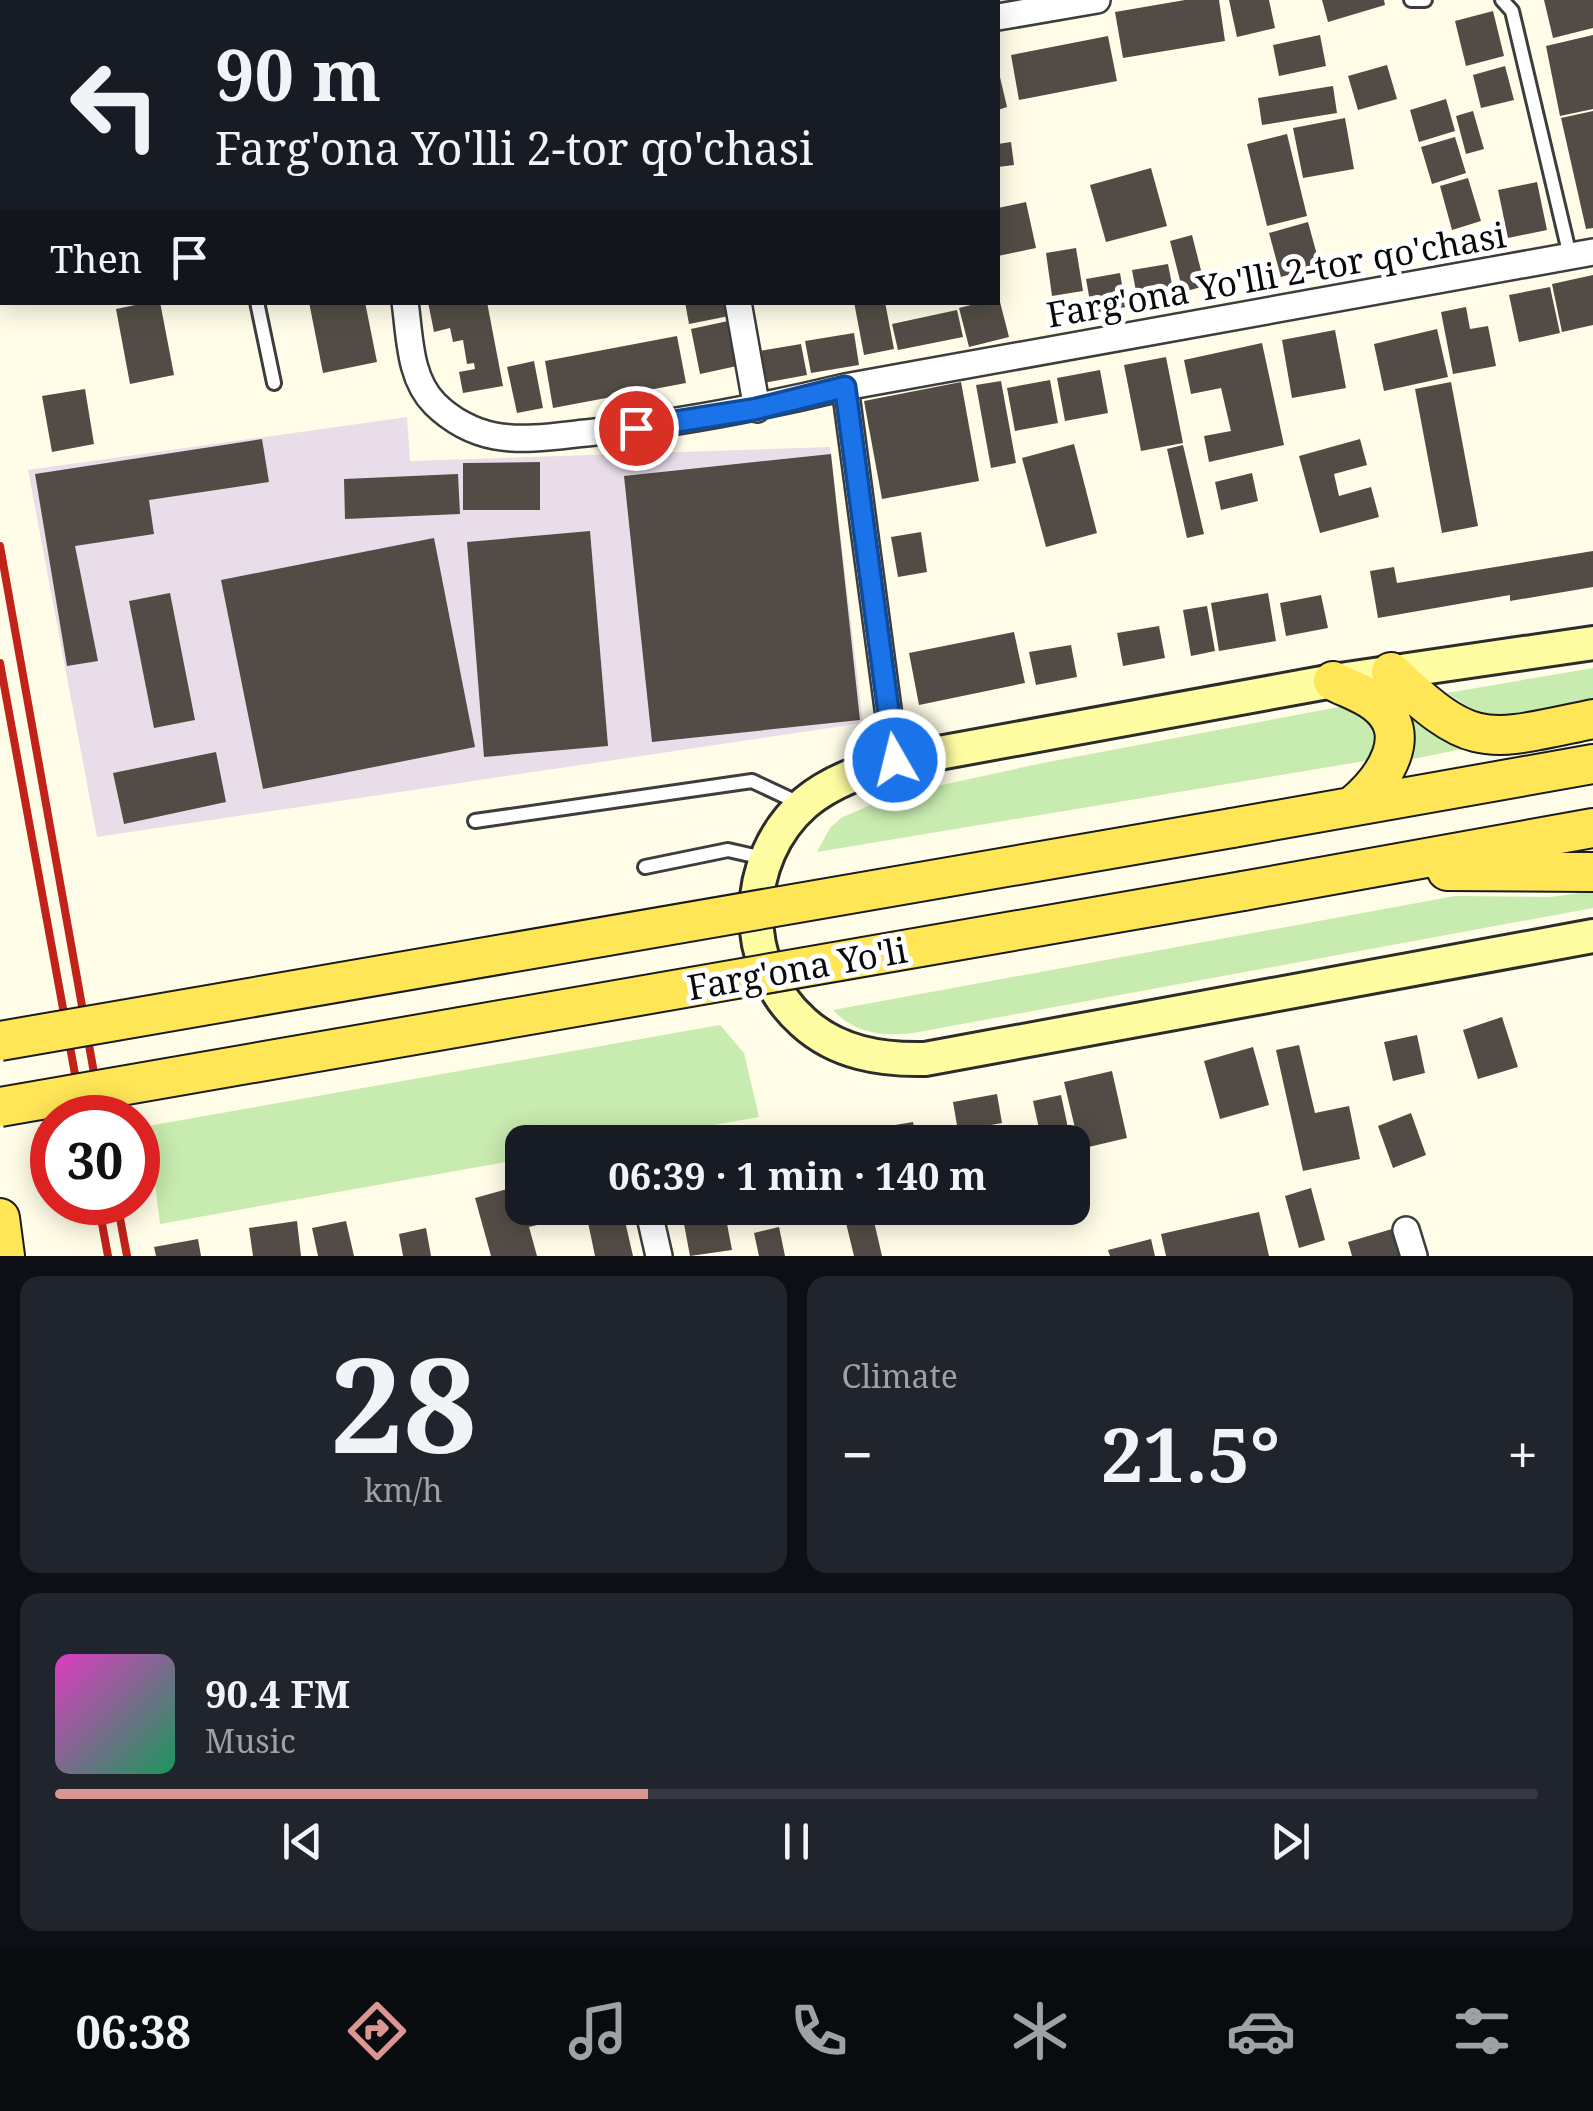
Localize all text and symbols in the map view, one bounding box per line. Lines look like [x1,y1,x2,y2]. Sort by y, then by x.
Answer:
text: 90 m [215,26,381,122]
icon: left [50,40,180,170]
text: Farg'ona Yo'lli 2-tor qo'chasi [215,117,814,178]
street label: Farg'ona Yo'lli 2-tor qo'chasi [1043,210,1509,338]
icon: arrive [162,230,217,285]
text: Then [50,232,142,284]
pin [594,386,679,471]
icon: arrive [609,401,664,456]
position arrow [843,708,947,812]
street label: Farg'ona Yo'li [683,926,911,1010]
speed limit sign: 30 [30,1095,160,1225]
text: 06:39 · 1 min · 140 m [608,1149,987,1201]
text: 28 [330,1314,477,1491]
text: Climate [842,1354,958,1397]
text: 21.5° [1101,1402,1280,1504]
text: − [842,1416,873,1491]
text: + [1507,1416,1538,1491]
text: km/h [364,1468,443,1511]
text: 90.4 FM [205,1667,350,1719]
text: Music [205,1719,296,1762]
icon: previous [275,1814,330,1869]
icon: pause [769,1814,824,1869]
icon: next [1263,1814,1318,1869]
icon: directions [342,1996,412,2066]
icon: music [563,1996,633,2066]
icon: phone [784,1996,854,2066]
icon: climate [1005,1996,1075,2066]
icon: car [1226,1996,1296,2066]
icon: filters [1447,1996,1517,2066]
text: 06:38 [76,2001,191,2062]

